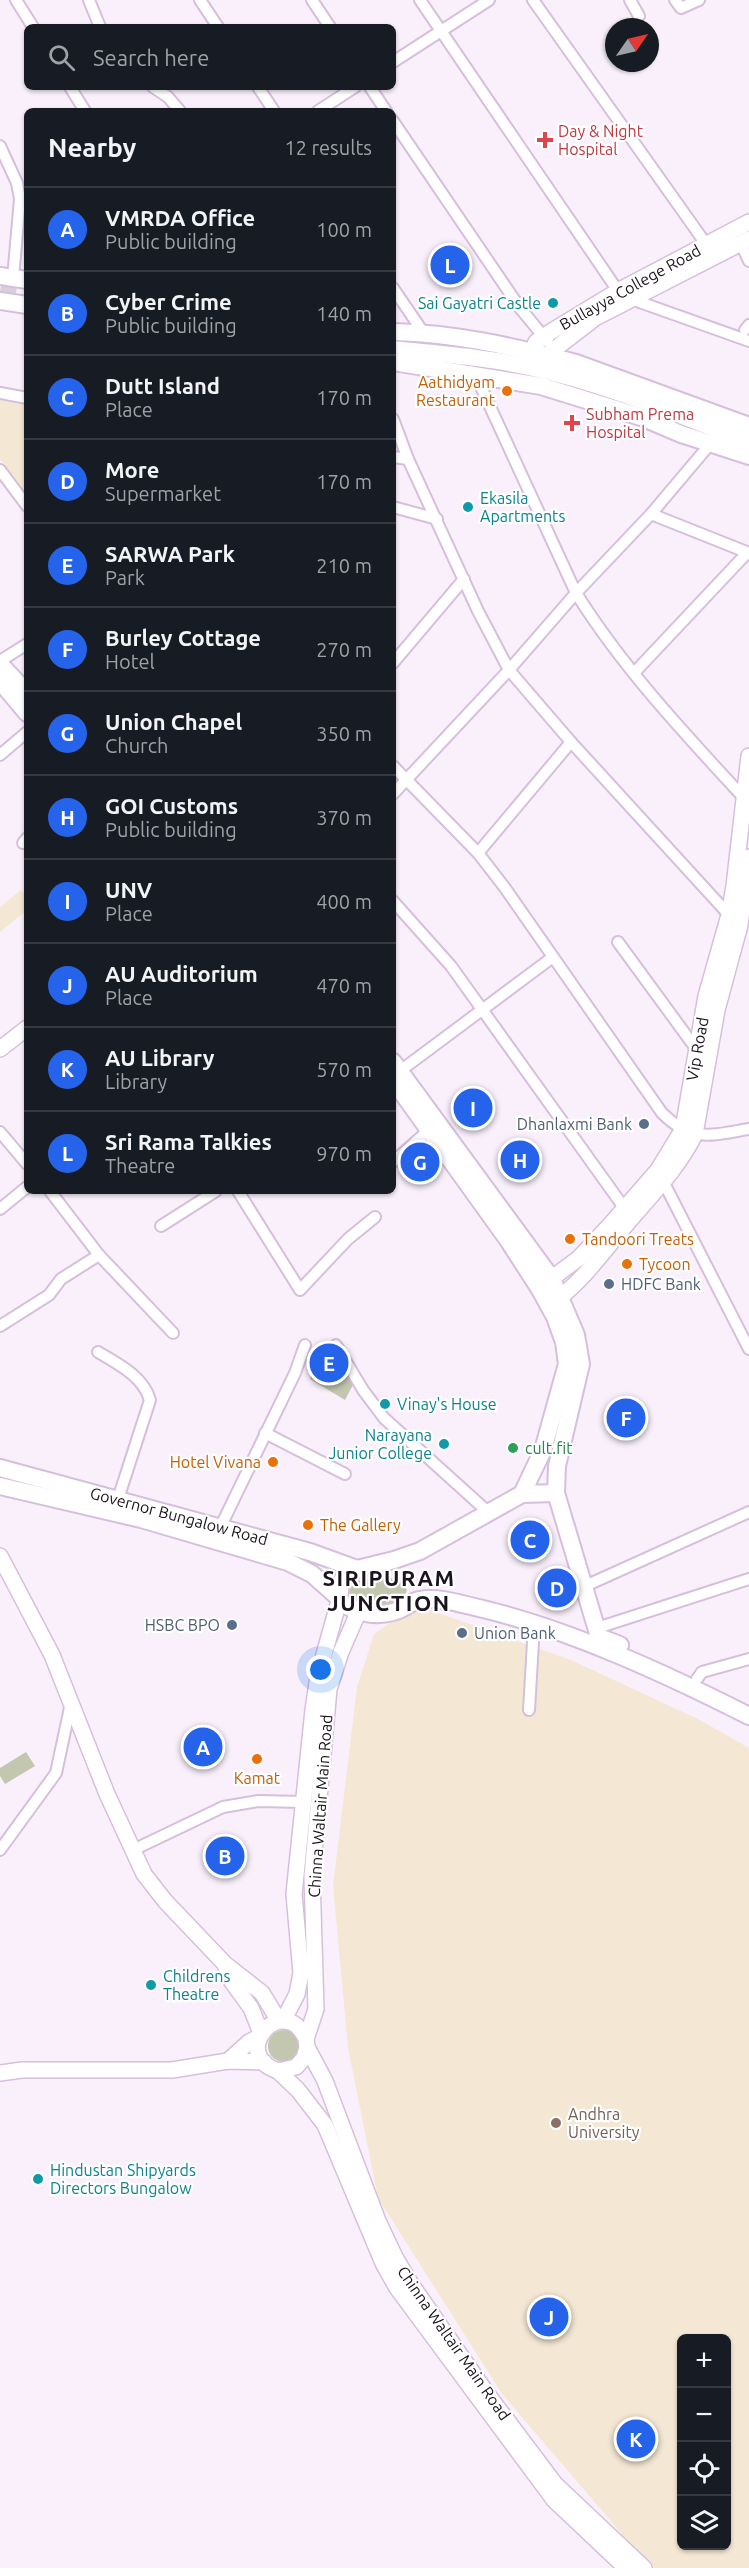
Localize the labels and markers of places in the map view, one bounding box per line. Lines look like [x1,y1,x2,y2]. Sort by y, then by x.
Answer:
place label: Day & Night Hospital [558,122,644,158]
marker: Day & Night Hospital [536,131,554,149]
pin: L [430,242,470,288]
place label: Sai Gayatri Castle [418,294,541,312]
marker: Sai Gayatri Castle [546,296,560,310]
place label: Aathidyam Restaurant [416,373,496,409]
marker: Aathidyam Restaurant [500,384,514,398]
place label: Subham Prema Hospital [586,405,694,441]
marker: Subham Prema Hospital [563,414,581,432]
place label: Ekasila Apartments [480,489,565,525]
marker: Ekasila Apartments [461,500,475,514]
pin: I [454,1086,492,1130]
place label: Dhanlaxmi Bank [517,1115,632,1133]
marker: Dhanlaxmi Bank [637,1117,651,1131]
pin: H [500,1138,540,1182]
pin: G [400,1140,440,1184]
place label: Tandoori Treats [582,1230,694,1248]
marker: Tandoori Treats [563,1232,577,1246]
place label: Tycoon [639,1255,691,1273]
marker: Tycoon [620,1257,634,1271]
place label: HDFC Bank [621,1275,701,1293]
marker: HDFC Bank [602,1277,616,1291]
pin: E [310,1340,348,1386]
place label: Vinay's House [397,1395,497,1413]
pin: F [606,1396,646,1440]
marker: Vinay's House [378,1397,392,1411]
place label: Narayana Junior College [328,1426,432,1462]
marker: Narayana Junior College [437,1437,451,1451]
place label: cult.fit [525,1439,573,1457]
marker: cult.fit [506,1441,520,1455]
place label: Hotel Vivana [170,1453,261,1471]
marker: Hotel Vivana [266,1455,280,1469]
place label: The Gallery [320,1516,401,1534]
marker: The Gallery [301,1518,315,1532]
pin: C [510,1518,550,1562]
pin: D [538,1566,576,1610]
place label: HSBC BPO [145,1616,220,1634]
marker: HSBC BPO [225,1618,239,1632]
place label: Union Bank [474,1624,556,1642]
marker: Union Bank [455,1626,469,1640]
pin: A [184,1724,222,1770]
marker: Kamat [250,1752,264,1766]
place label: Kamat [234,1769,281,1787]
pin: B [206,1834,244,1878]
place label: Childrens Theatre [163,1967,230,2003]
marker: Childrens Theatre [144,1978,158,1992]
place label: Andhra University [568,2105,640,2141]
marker: Andhra University [549,2116,563,2130]
place label: Hindustan Shipyards Directors Bungalow [50,2161,196,2197]
marker: Hindustan Shipyards Directors Bungalow [31,2172,45,2186]
pin: J [530,2294,568,2340]
pin: K [616,2416,656,2462]

